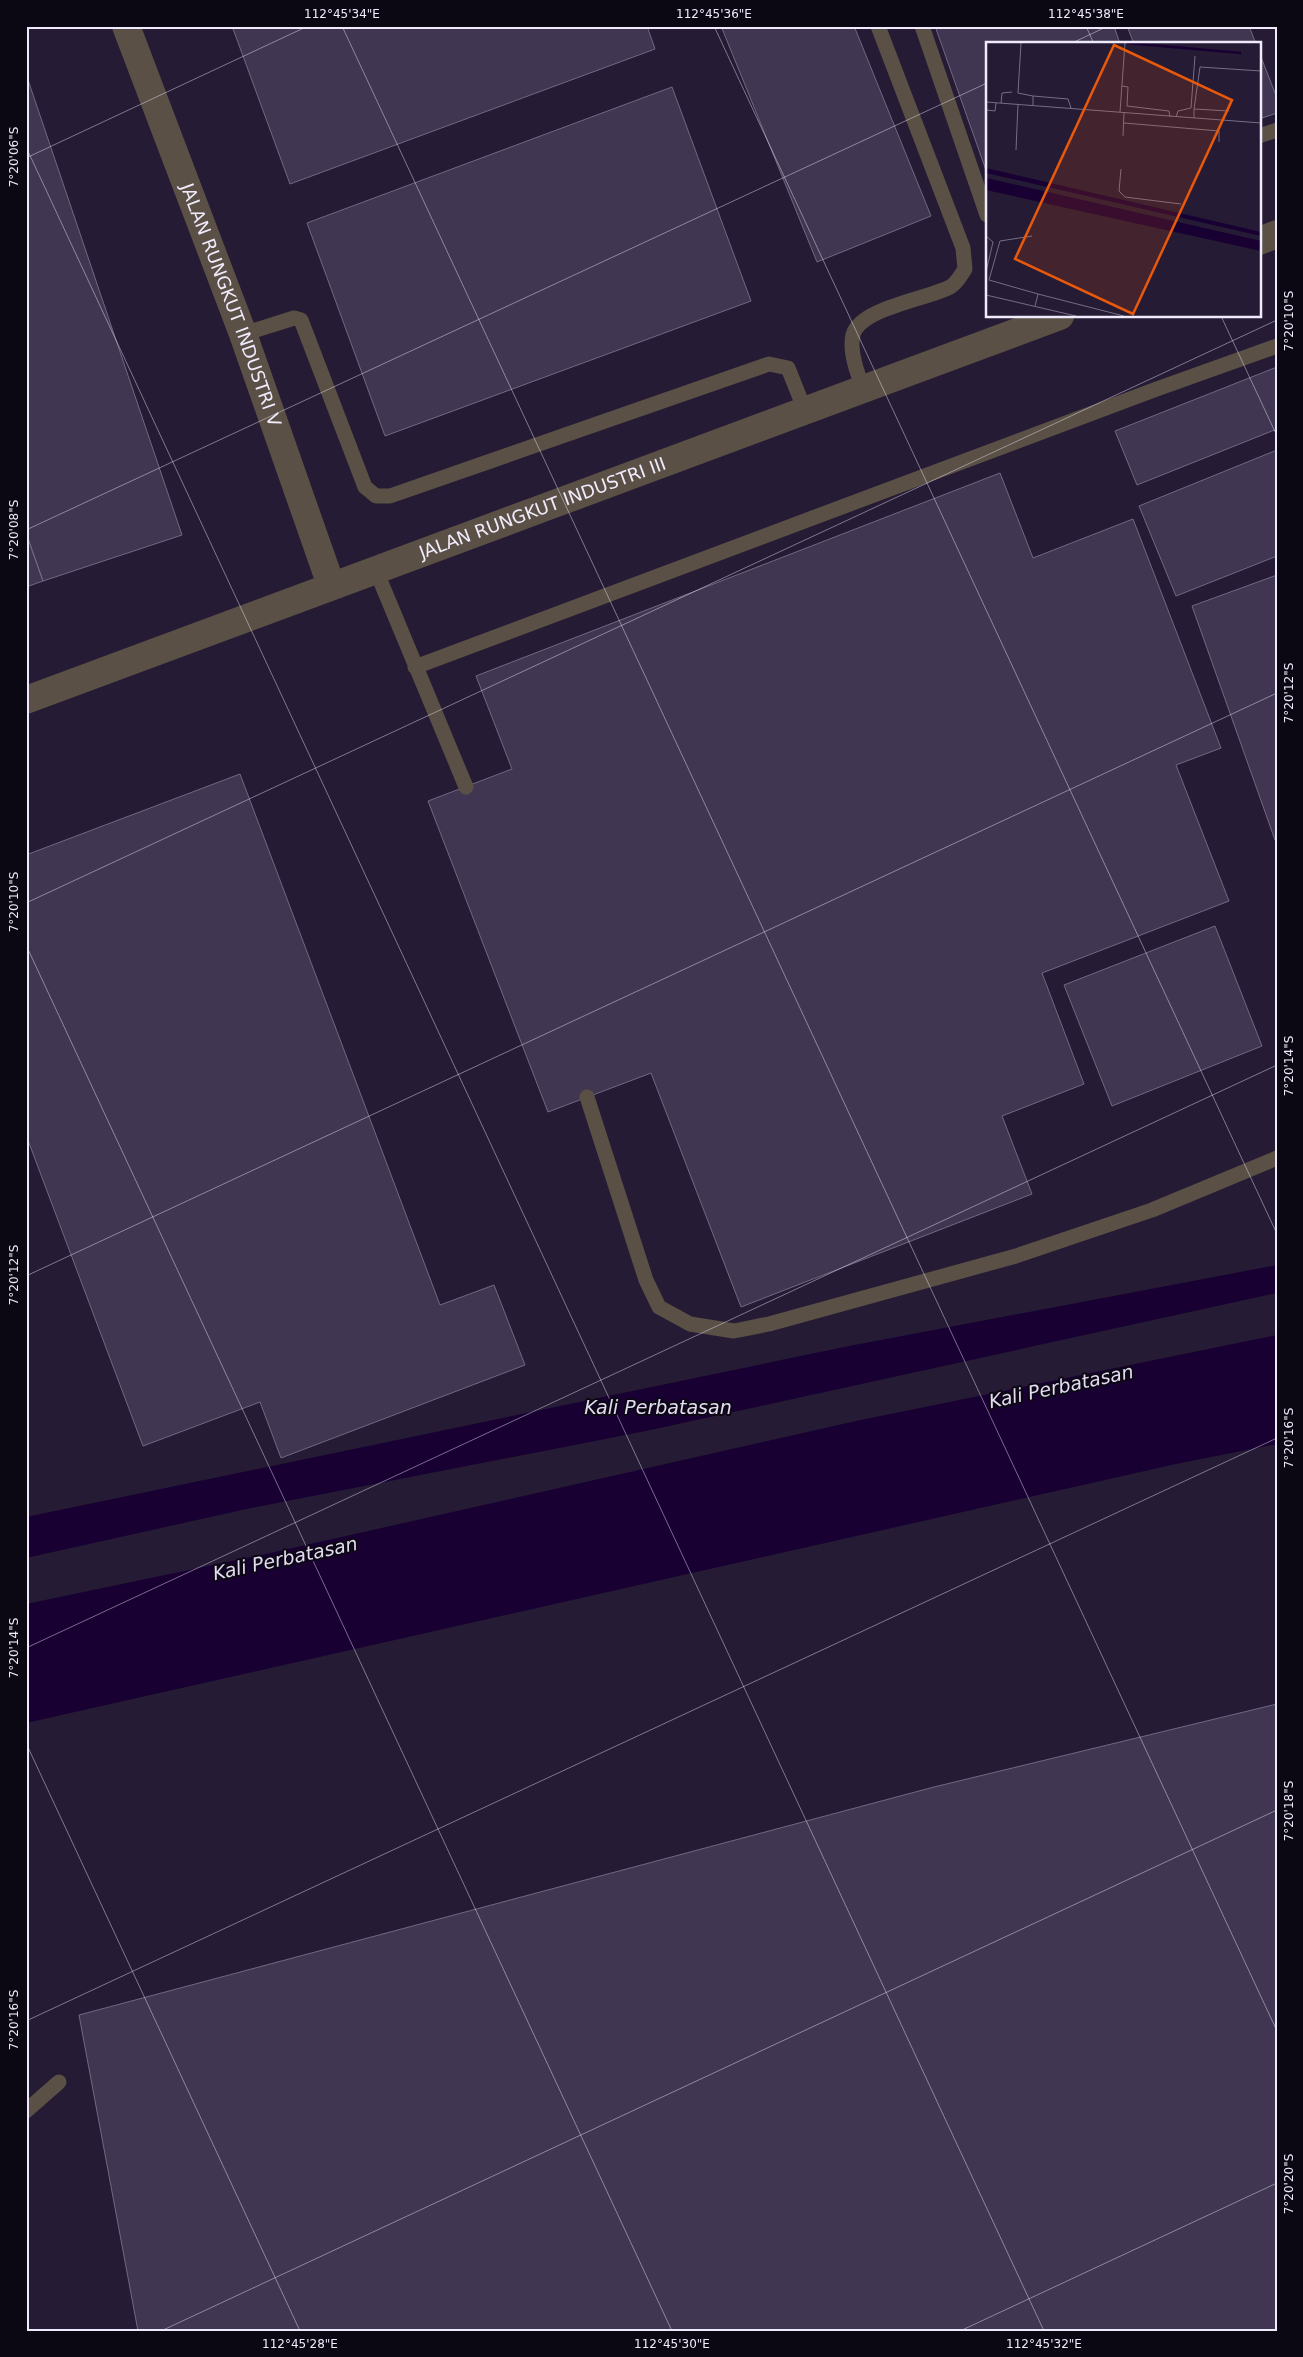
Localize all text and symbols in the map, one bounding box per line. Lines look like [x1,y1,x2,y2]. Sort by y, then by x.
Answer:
text: 112°45'34"E [304,7,380,21]
text: 112°45'36"E [676,7,752,21]
text: 112°45'38"E [1048,7,1124,21]
inset map [986,42,1260,318]
text: 7°20'06"S [7,127,21,187]
street label: JALAN RUNGKUT INDUSTRI V [176,179,286,430]
text: 7°20'10"S [1282,291,1296,351]
street label: JALAN RUNGKUT INDUSTRI III [415,453,669,563]
text: 7°20'08"S [7,500,21,560]
text: 7°20'12"S [1282,663,1296,723]
text: 7°20'10"S [7,872,21,932]
text: 7°20'14"S [1282,1036,1296,1096]
text: 7°20'12"S [7,1245,21,1305]
water label: Kali Perbatasan [987,1360,1135,1412]
water label: Kali Perbatasan [584,1396,732,1418]
text: 7°20'16"S [1282,1408,1296,1468]
water label: Kali Perbatasan [211,1532,359,1584]
text: 7°20'14"S [7,1618,21,1678]
text: 7°20'18"S [1282,1781,1296,1841]
text: 7°20'16"S [7,1990,21,2050]
text: 7°20'20"S [1282,2154,1296,2214]
text: 112°45'28"E [262,2337,338,2351]
text: 112°45'30"E [634,2337,710,2351]
text: 112°45'32"E [1006,2337,1082,2351]

